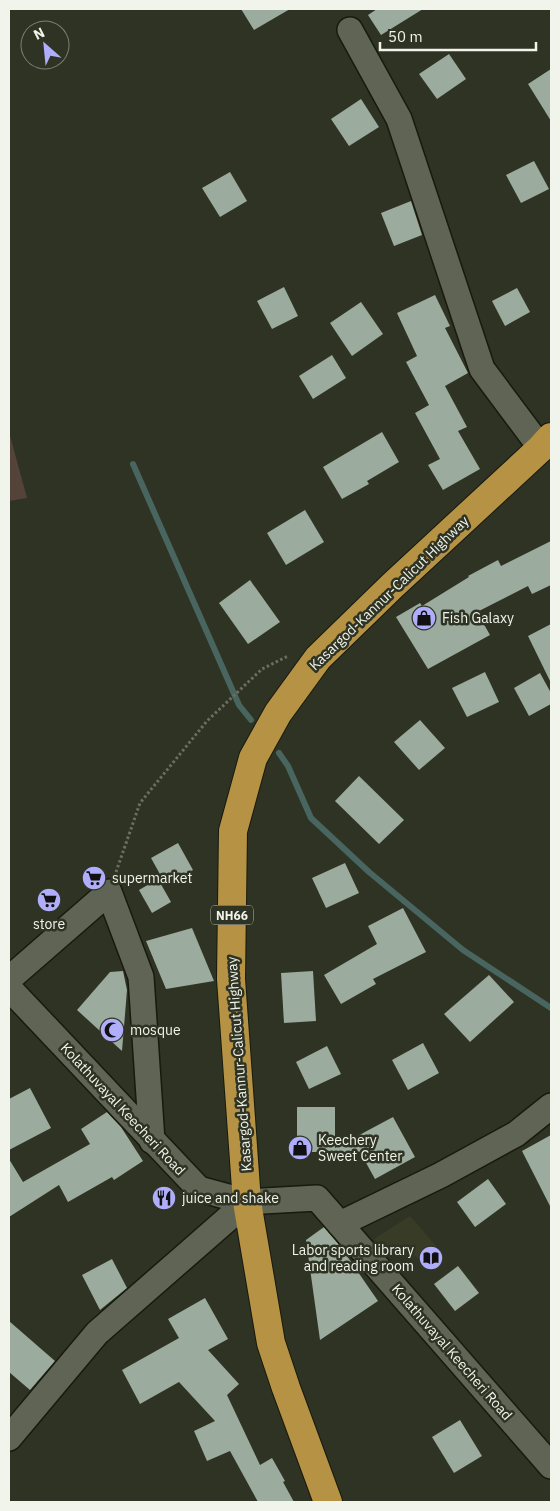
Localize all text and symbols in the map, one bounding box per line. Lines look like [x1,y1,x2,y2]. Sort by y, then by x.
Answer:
north arrow [20,20,70,70]
scale bar [380,20,536,52]
text: N [30,23,48,44]
text: 50 m [388,27,423,46]
street label: Kasargod-Kannur-Calicut Highway [305,512,473,674]
shop icon: Fish Galaxy [411,605,437,631]
place label: Fish Galaxy [442,609,514,627]
supermarket icon: supermarket [81,865,107,891]
place label: supermarket [112,869,192,887]
supermarket icon: store [36,887,62,913]
road number: NH66 [211,906,253,924]
place label: store [33,915,65,933]
street label: Kasargod-Kannur-Calicut Highway [223,956,255,1172]
mosque icon: mosque [99,1017,125,1043]
place label: mosque [130,1021,181,1039]
street label: Kolathuvayal Keecheri Road [57,1039,189,1179]
place label: Keechery Sweet Center [318,1131,402,1165]
shop icon: Keechery Sweet Center [287,1135,313,1161]
restaurant icon: juice and shake [151,1185,177,1211]
place label: juice and shake [182,1189,279,1207]
place label: Labor sports library and reading room [292,1241,414,1275]
library icon: Labor sports library and reading room [418,1245,444,1271]
street label: Kolathuvayal Keecheri Road [388,1280,516,1424]

